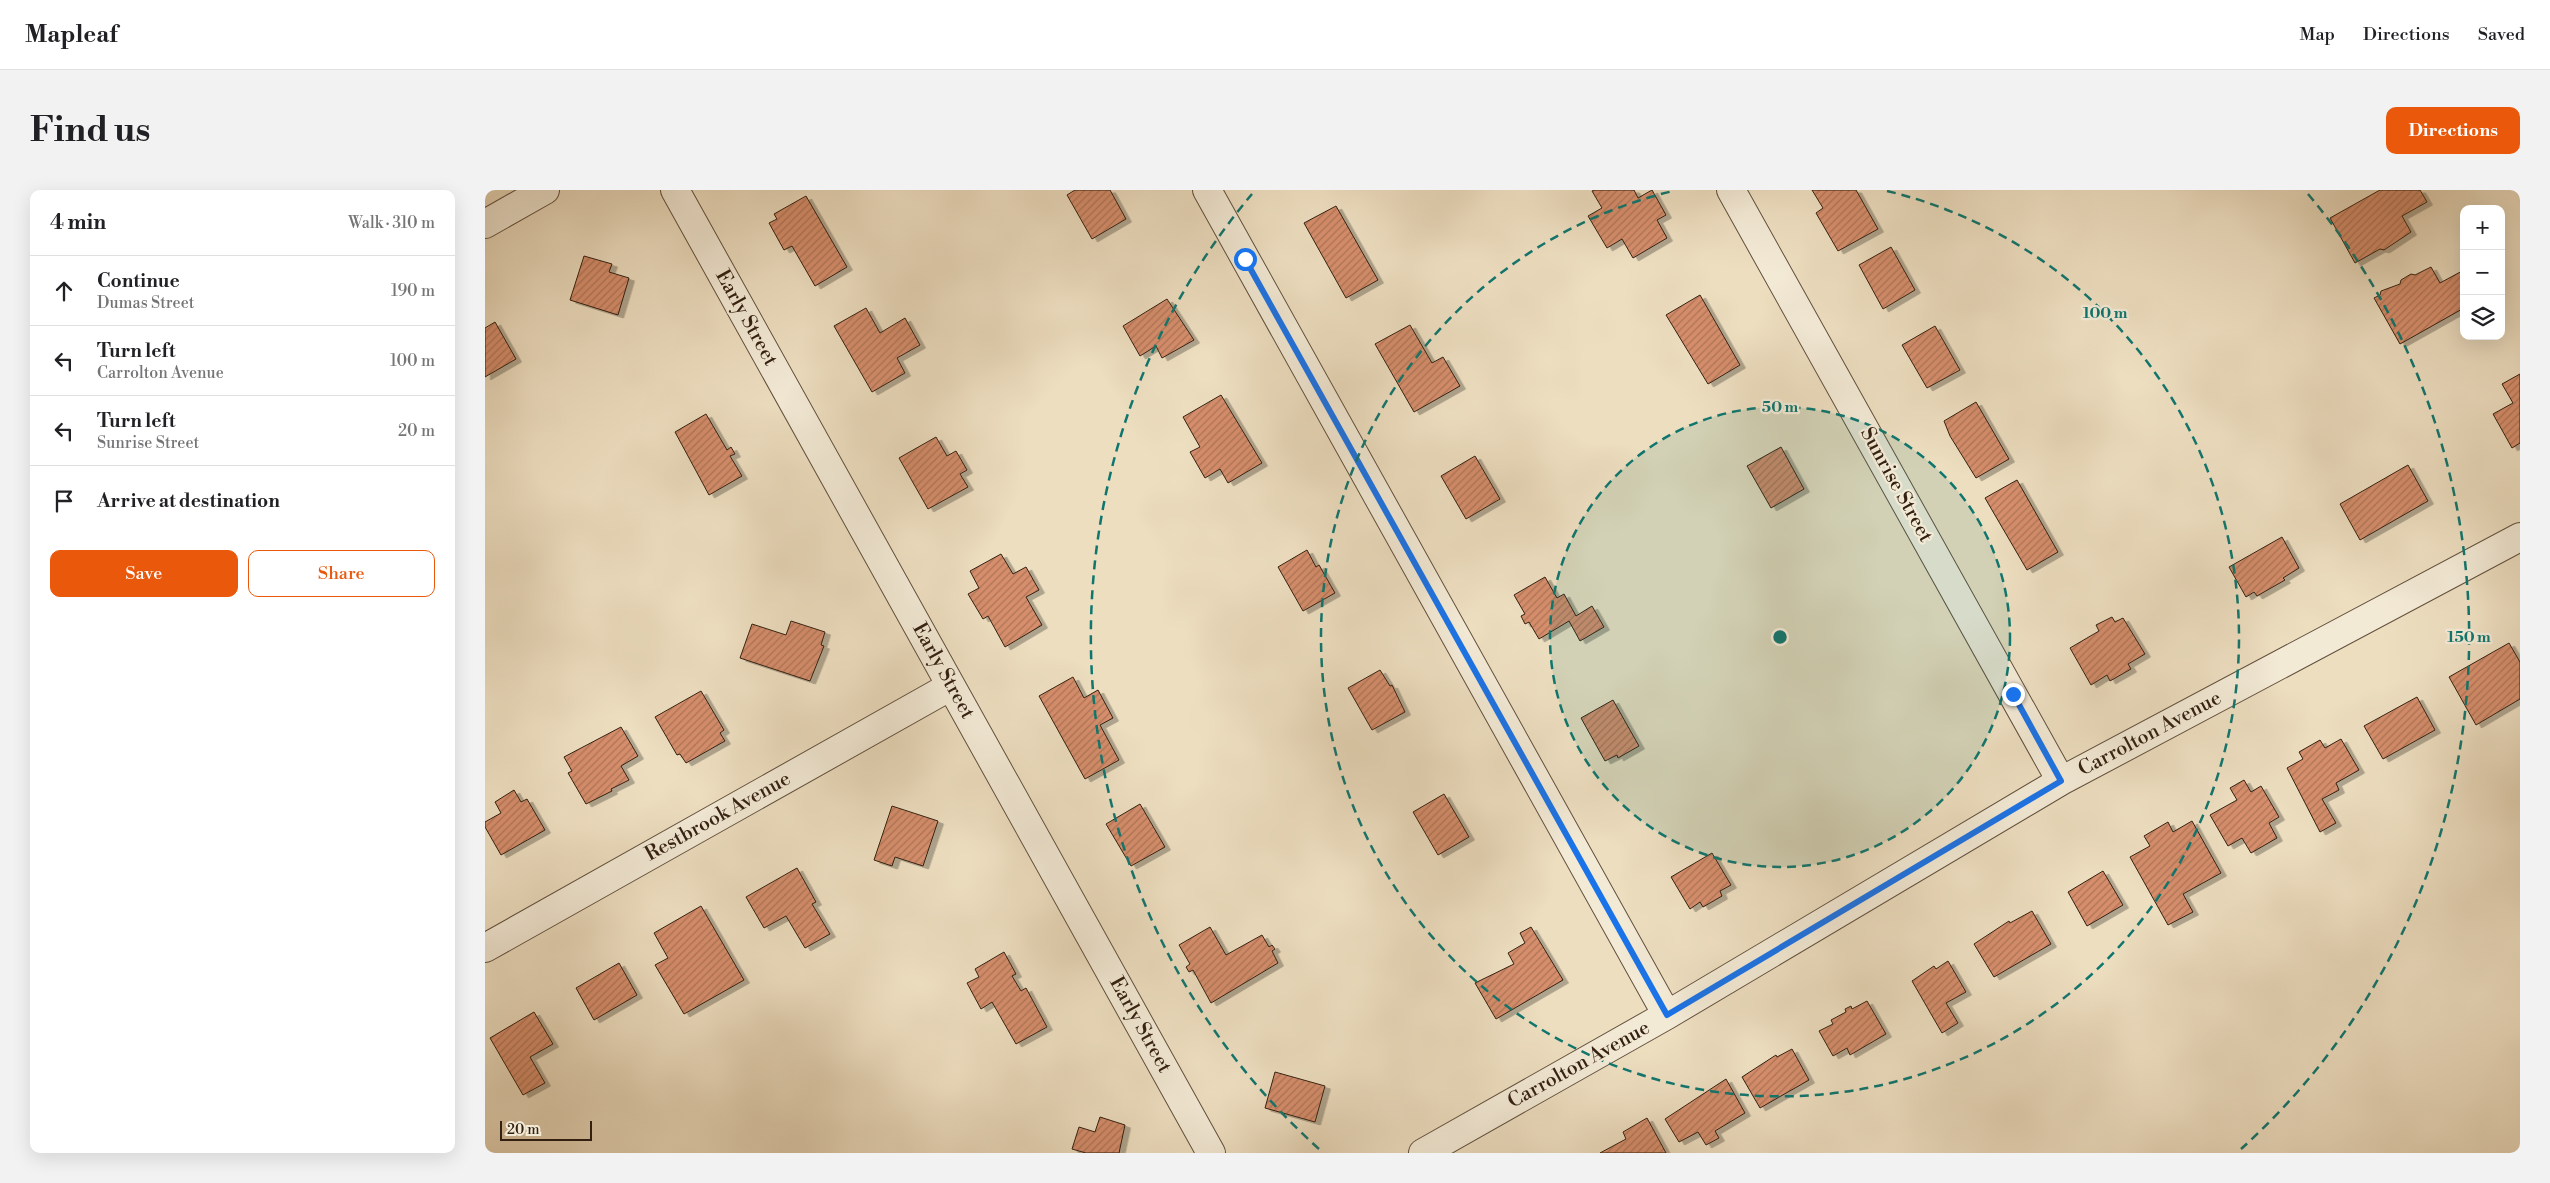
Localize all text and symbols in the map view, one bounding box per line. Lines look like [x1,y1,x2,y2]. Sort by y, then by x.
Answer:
text: Mapleaf [25,20,118,50]
text: Map [2299,23,2335,46]
text: Directions [2363,23,2450,46]
text: Saved [2478,23,2525,46]
button: Directions [2386,107,2520,154]
text: Find us [30,109,150,152]
map controls [2460,205,2505,340]
button: + [2460,205,2505,250]
text: 4 min [50,210,106,236]
text: Walk · 310 m [348,213,435,233]
route start [1234,248,1257,271]
button: − [2460,250,2505,295]
street label: Early Street [709,265,783,371]
text: Continue [97,269,180,293]
icon: ahead [50,277,78,305]
text: 190 m [391,281,435,301]
text: Dumas Street [97,293,194,313]
button: layers [2460,295,2505,340]
text: 100 m [2083,304,2128,323]
text: Turn left [97,339,176,363]
icon: left [50,347,78,375]
text: 100 m [390,351,435,371]
text: Carrolton Avenue [97,363,224,383]
text: 50 m [1762,398,1798,417]
text: Turn left [97,409,176,433]
icon: left [50,417,78,445]
text: 20 m [398,421,435,441]
street label: Sunrise Street [1854,423,1938,547]
text: Sunrise Street [97,433,199,453]
icon: arrive [50,487,78,515]
text: Arrive at destination [97,489,280,513]
button: Save [50,550,238,597]
button: Share [248,550,435,597]
street label: Early Street [906,618,980,724]
centre of rings [1771,628,1789,646]
text: 150 m [2447,628,2491,647]
route end [2002,683,2025,706]
street label: Carrolton Avenue [2074,686,2226,782]
street label: Restbrook Avenue [641,767,795,867]
street label: Early Street [1103,972,1177,1078]
street label: Carrolton Avenue [1504,1016,1654,1114]
scale bar [500,1118,593,1141]
text: 20 m [507,1121,539,1139]

